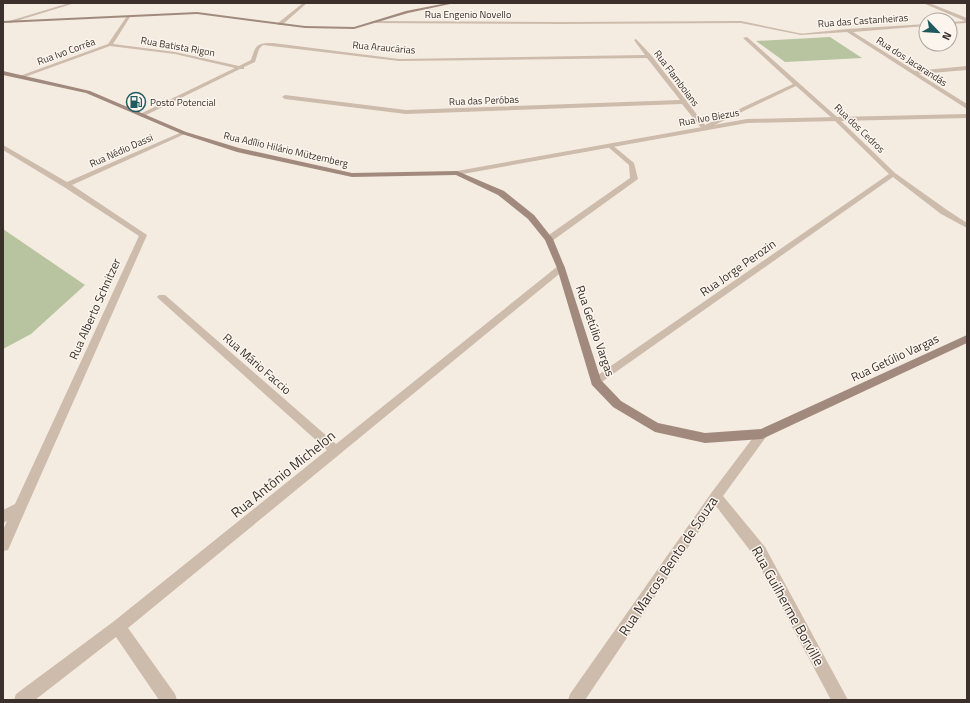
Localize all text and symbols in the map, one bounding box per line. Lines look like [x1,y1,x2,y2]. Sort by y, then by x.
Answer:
street label: Rua Engenio Novello [425,7,511,22]
street label: Rua das Castanheiras [817,10,909,31]
north arrow [918,12,958,52]
text: N [938,29,956,43]
street label: Rua Batista Rigon [140,33,216,60]
street label: Rua dos Jacarandás [873,33,951,90]
street label: Rua Ivo Corrêa [35,34,97,69]
street label: Rua Araucárias [352,37,416,58]
street label: Rua Flamboians [650,47,703,110]
fuel station icon: Posto Potencial [125,91,147,113]
street label: Rua das Peróbas [449,92,520,109]
place label: Posto Potencial [150,95,216,110]
street label: Rua dos Cedros [831,100,889,157]
street label: Rua Ivo Biezus [678,105,741,130]
street label: Rua Adílio Hilário Mützemberg [222,128,350,171]
street label: Rua Nédio Dassi [87,130,155,171]
street label: Rua Jorge Perozin [696,234,780,301]
street label: Rua Alberto Schnitzer [64,255,125,363]
street label: Rua Getúlio Vargas [571,283,620,379]
street label: Rua Mário Faccio [219,328,296,399]
street label: Rua Getúlio Vargas [848,329,942,386]
street label: Rua Antônio Michelon [226,425,339,522]
street label: Rua Marcos Bento de Souza [613,492,722,640]
street label: Rua Guilherme Borville [747,542,830,669]

